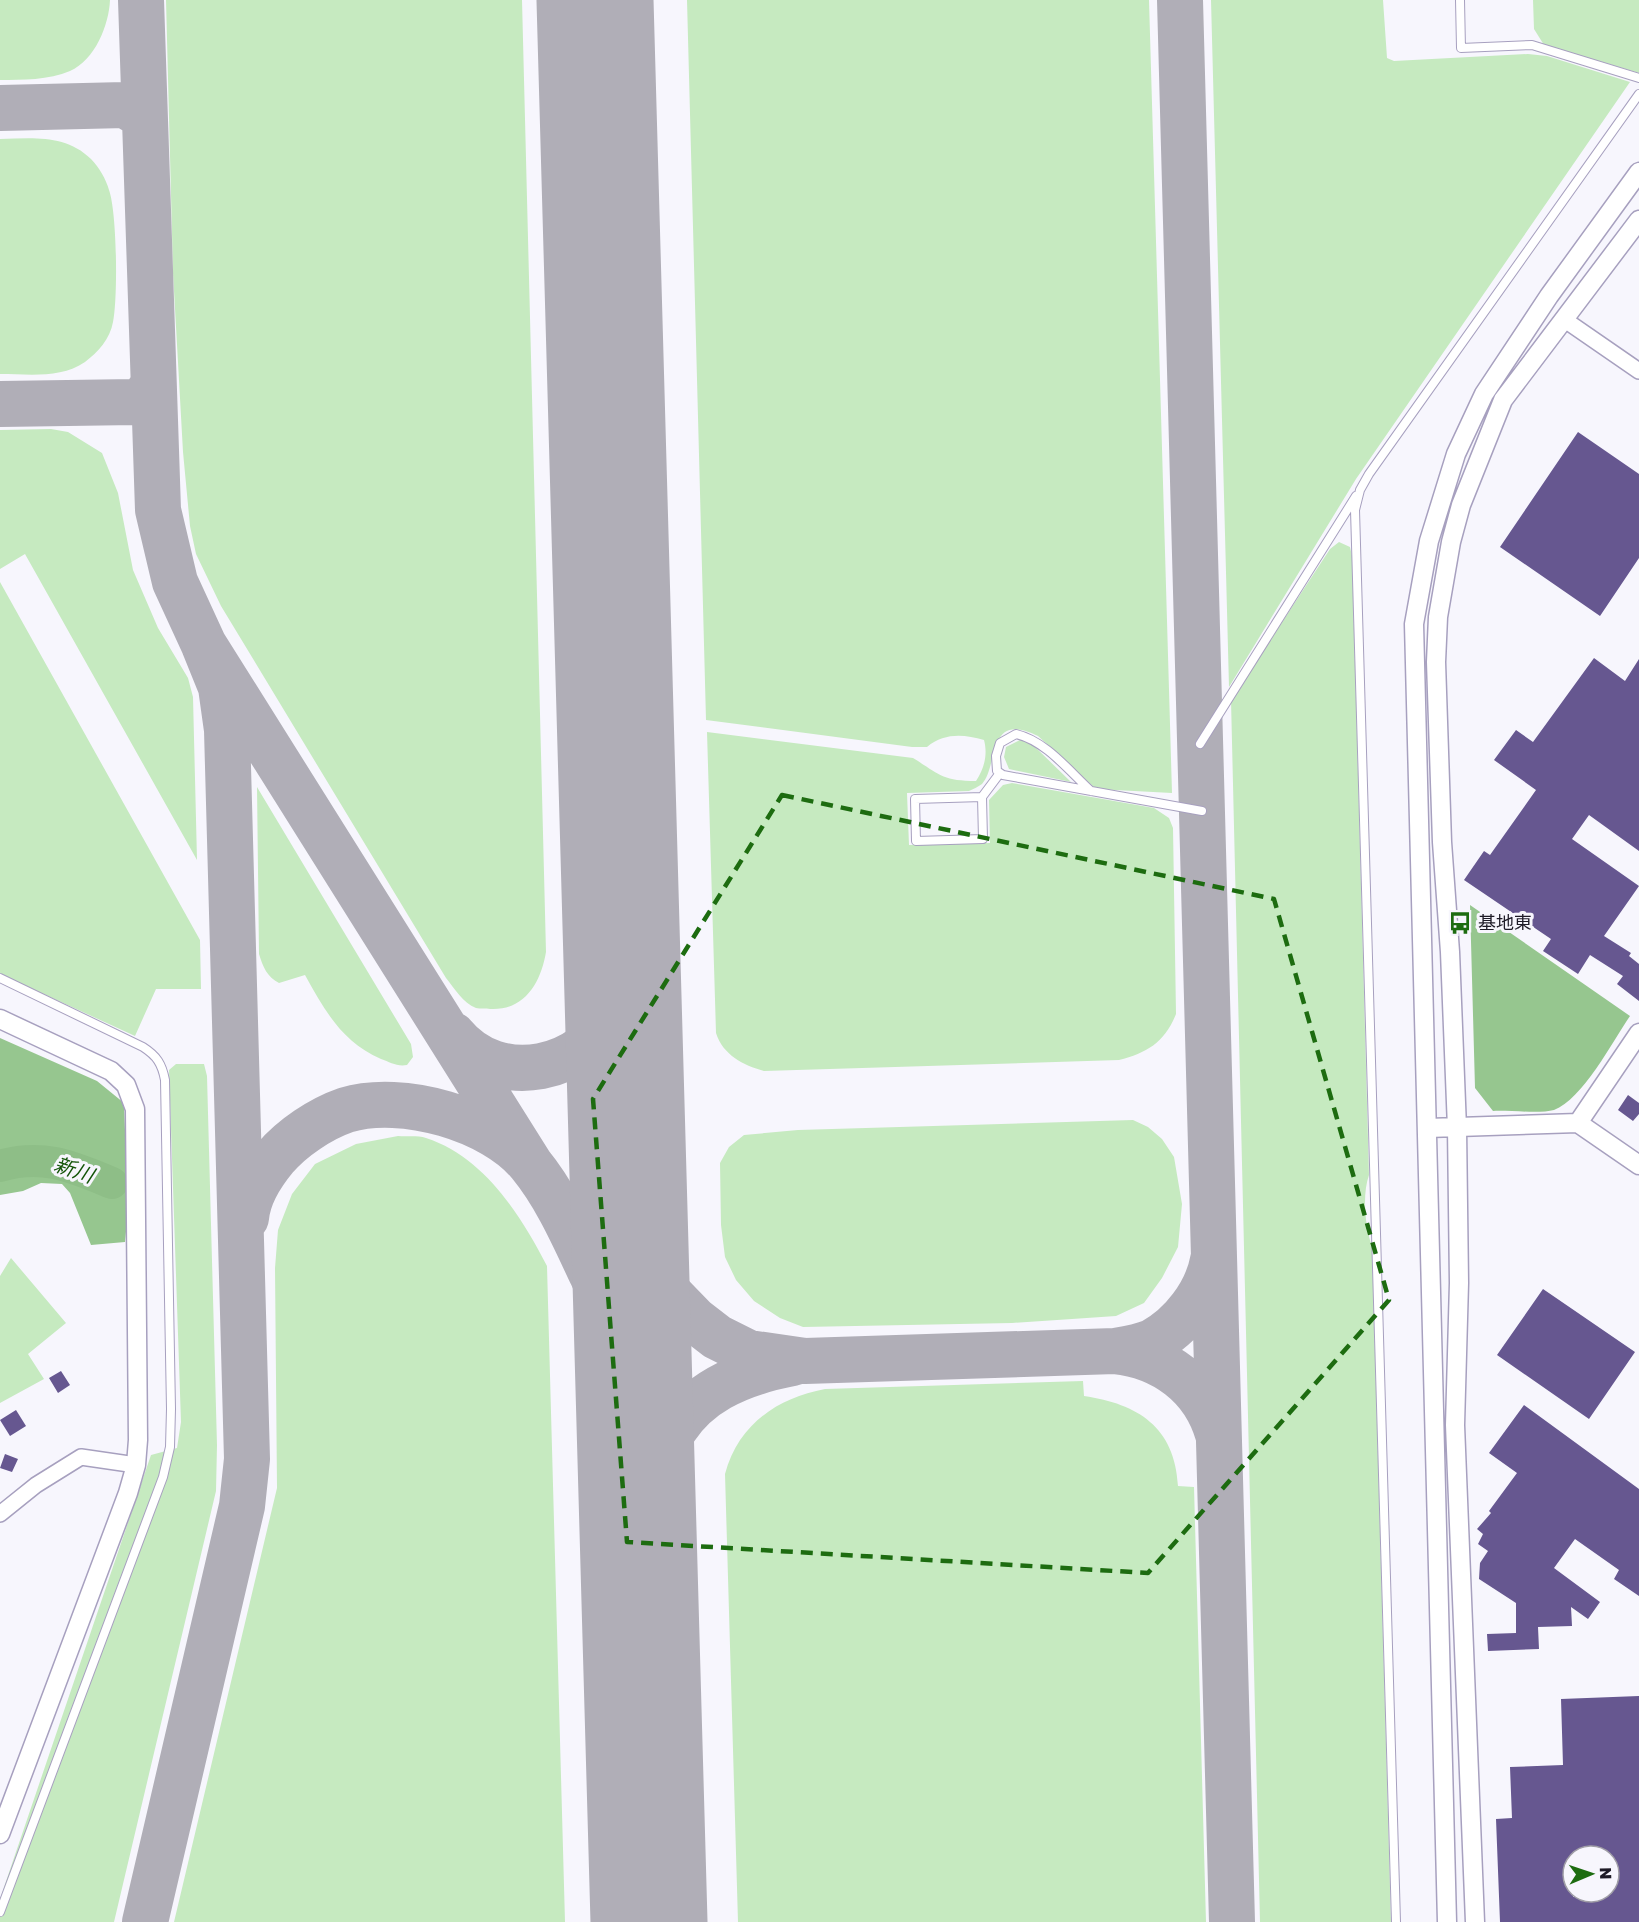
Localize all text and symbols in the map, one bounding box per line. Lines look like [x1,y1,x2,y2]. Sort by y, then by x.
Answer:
bus stop icon: 基地東 [1447,910,1473,936]
place label: 基地東 [1478,911,1532,933]
water label: 新川 [52,1151,99,1188]
north arrow [1561,1844,1621,1904]
text: N [1596,1867,1616,1880]

